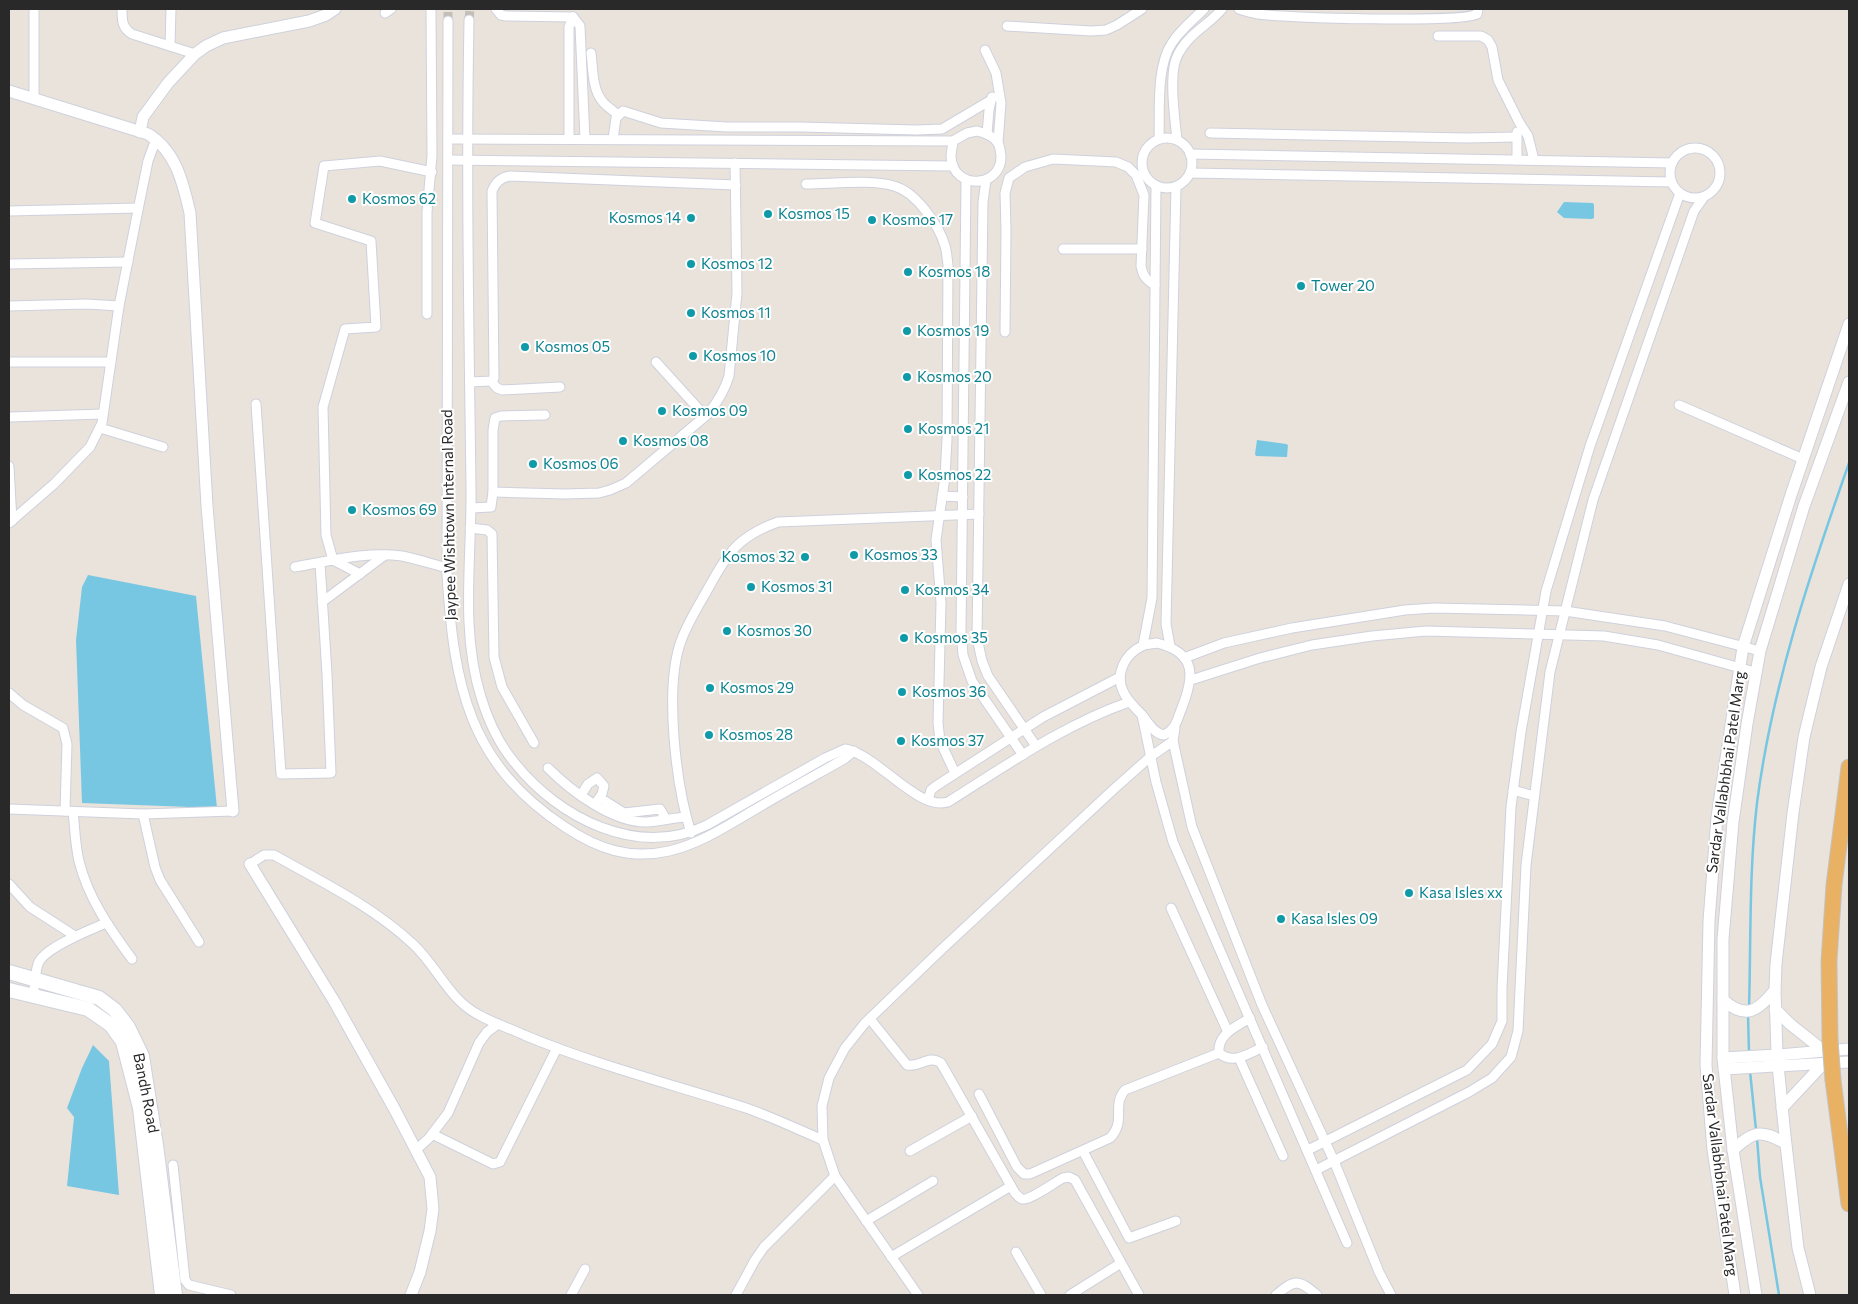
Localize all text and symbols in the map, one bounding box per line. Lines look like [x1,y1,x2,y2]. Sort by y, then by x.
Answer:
place label: Kosmos 62 [362,189,436,207]
marker: Kosmos 62 [346,193,358,205]
place label: Kosmos 15 [778,204,850,222]
place label: Kosmos 14 [609,208,681,226]
marker: Kosmos 15 [762,208,774,220]
place label: Kosmos 17 [882,210,953,228]
marker: Kosmos 14 [685,212,697,224]
marker: Kosmos 17 [866,214,878,226]
place label: Kosmos 12 [701,254,773,272]
marker: Kosmos 12 [685,258,697,270]
place label: Kosmos 18 [918,262,990,280]
marker: Kosmos 18 [902,266,914,278]
place label: Tower 20 [1311,276,1375,294]
marker: Tower 20 [1295,280,1307,292]
place label: Kosmos 11 [701,303,771,321]
marker: Kosmos 11 [685,307,697,319]
place label: Kosmos 19 [917,321,989,339]
marker: Kosmos 19 [901,325,913,337]
place label: Kosmos 05 [535,337,610,355]
marker: Kosmos 05 [519,341,531,353]
place label: Kosmos 10 [703,346,776,364]
marker: Kosmos 10 [687,350,699,362]
place label: Kosmos 20 [917,367,992,385]
marker: Kosmos 20 [901,371,913,383]
place label: Kosmos 09 [672,401,748,419]
marker: Kosmos 09 [656,405,668,417]
street label: Jaypee Wishtown Internal Road [437,409,459,621]
place label: Kosmos 21 [918,419,990,437]
marker: Kosmos 21 [902,423,914,435]
place label: Kosmos 08 [633,431,709,449]
marker: Kosmos 08 [617,435,629,447]
place label: Kosmos 06 [543,454,619,472]
marker: Kosmos 06 [527,458,539,470]
place label: Kosmos 22 [918,465,991,483]
marker: Kosmos 22 [902,469,914,481]
place label: Kosmos 69 [362,500,437,518]
marker: Kosmos 69 [346,504,358,516]
place label: Kosmos 33 [864,545,938,563]
place label: Kosmos 32 [721,547,795,565]
marker: Kosmos 33 [848,549,860,561]
marker: Kosmos 32 [799,551,811,563]
place label: Kosmos 31 [761,577,833,595]
place label: Kosmos 34 [915,580,989,598]
marker: Kosmos 31 [745,581,757,593]
marker: Kosmos 34 [899,584,911,596]
place label: Kosmos 30 [737,621,812,639]
marker: Kosmos 30 [721,625,733,637]
place label: Kosmos 35 [914,628,988,646]
marker: Kosmos 35 [898,632,910,644]
street label: Sardar Vallabhbhai Patel Marg [1702,670,1748,874]
place label: Kosmos 29 [720,678,794,696]
marker: Kosmos 29 [704,682,716,694]
place label: Kosmos 36 [912,682,986,700]
marker: Kosmos 36 [896,686,908,698]
place label: Kosmos 28 [719,725,793,743]
marker: Kosmos 28 [703,729,715,741]
place label: Kosmos 37 [911,731,984,749]
marker: Kosmos 37 [895,735,907,747]
place label: Kasa Isles xx [1419,883,1503,901]
marker: Kasa Isles xx [1403,887,1415,899]
place label: Kasa Isles 09 [1291,909,1378,927]
marker: Kasa Isles 09 [1275,913,1287,925]
street label: Bandh Road [130,1051,164,1134]
street label: Sardar Vallabhbhai Patel Marg [1700,1072,1742,1277]

